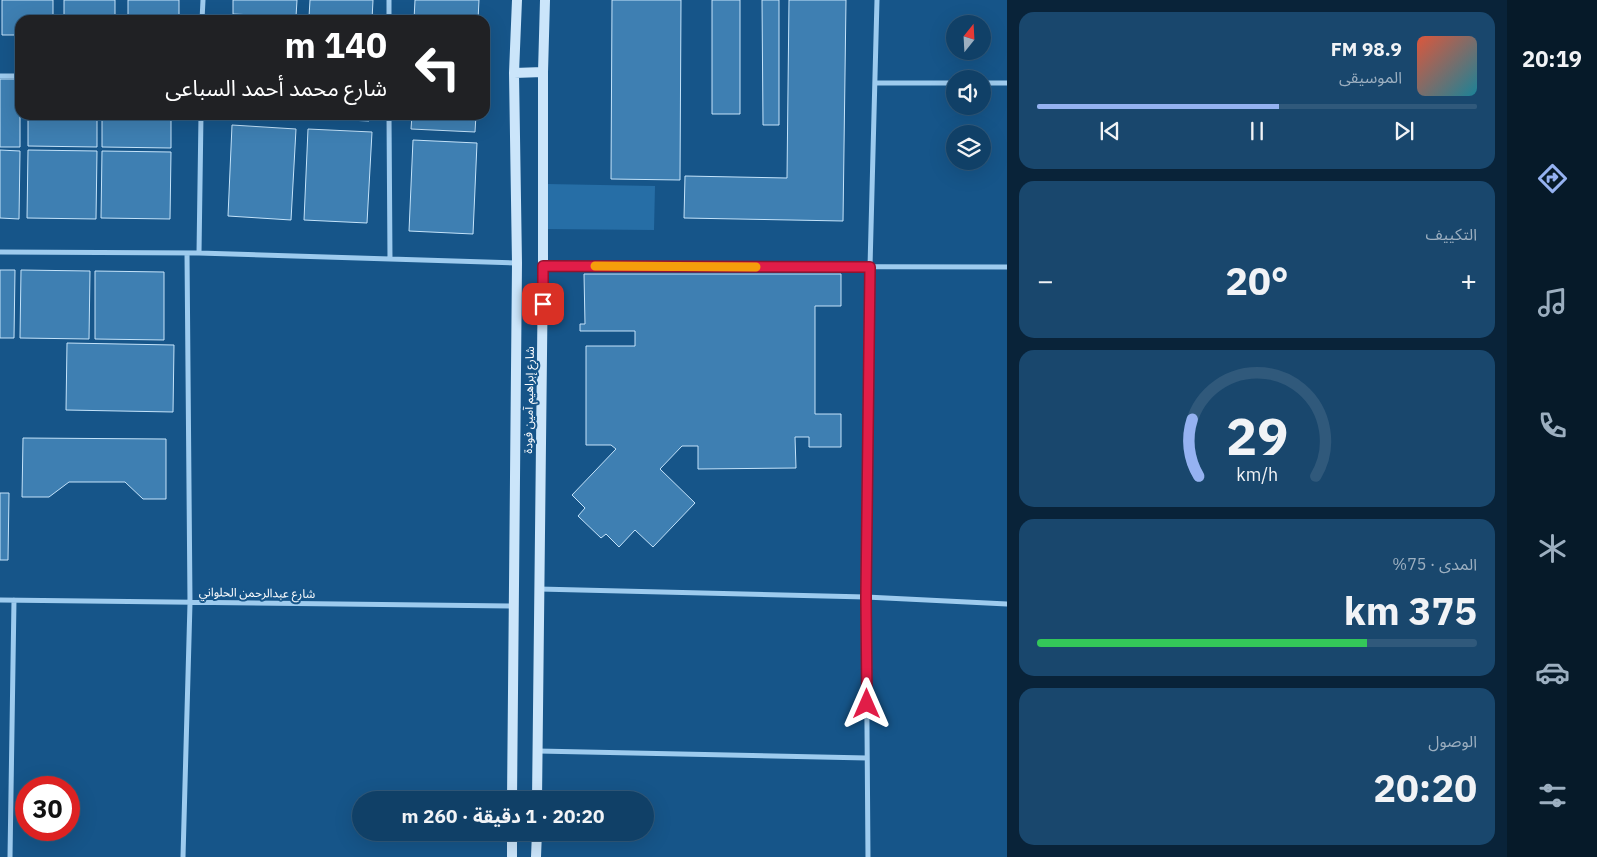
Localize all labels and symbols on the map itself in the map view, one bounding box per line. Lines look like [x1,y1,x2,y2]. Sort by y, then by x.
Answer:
north arrow [946,15,991,60]
pin [522,283,564,325]
street label: شارع إبراهيم آمين فودة [520,346,539,454]
street label: شارع عبدالرحمن الحلواني [199,584,315,604]
position arrow [840,677,892,729]
speed limit sign: 30 [15,776,80,841]

